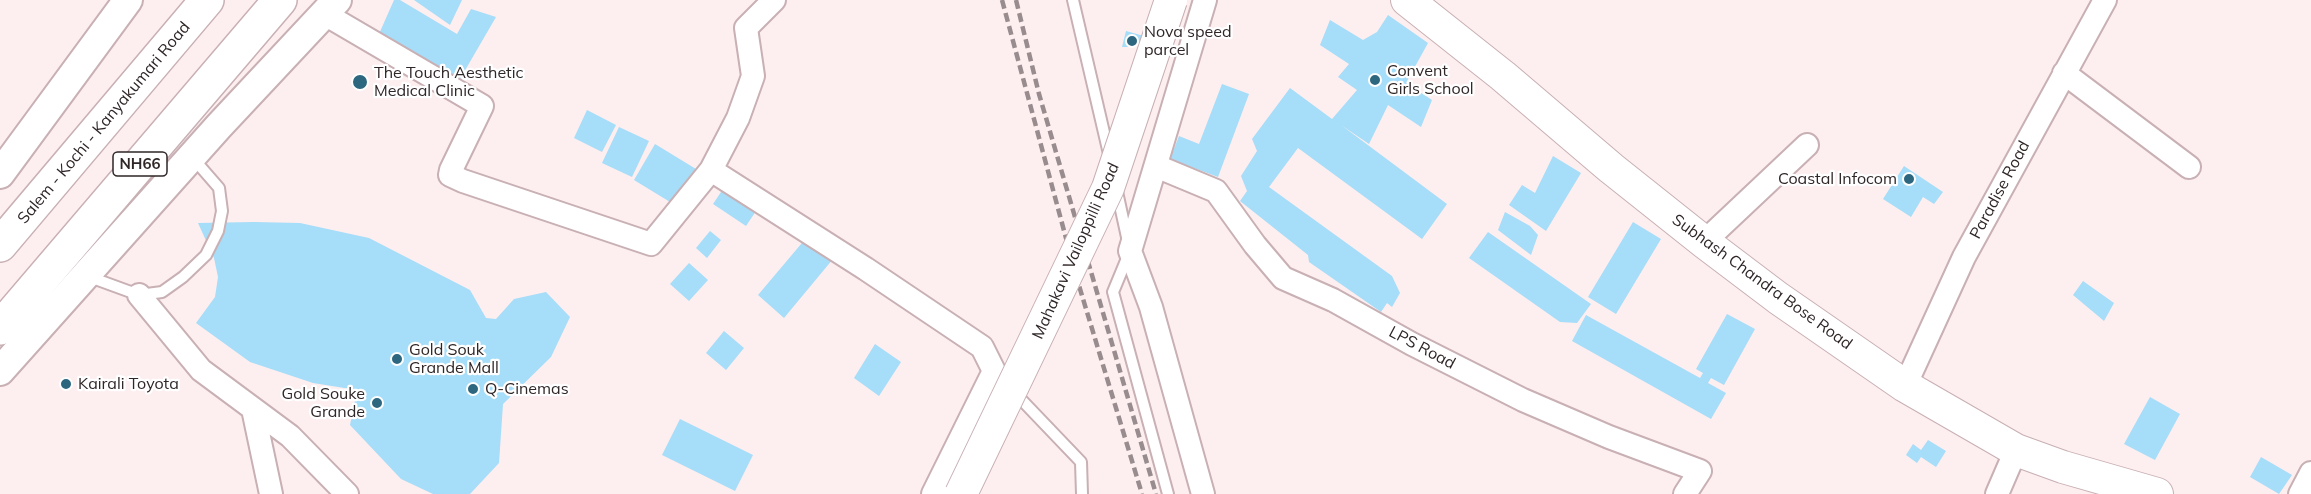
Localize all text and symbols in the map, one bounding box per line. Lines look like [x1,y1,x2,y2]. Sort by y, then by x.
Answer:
street label: Salem - Kochi - Kanyakumari Road [14,18,194,228]
place label: Nova speed parcel [1144,22,1232,60]
marker: Nova speed parcel [1125,34,1139,48]
place label: Convent Girls School [1387,61,1474,99]
place label: The Touch Aesthetic Medical Clinic [374,63,523,101]
marker: The Touch Aesthetic Medical Clinic [351,73,369,91]
marker: Convent Girls School [1368,73,1382,87]
street label: Paradise Road [1966,138,2034,242]
road number: NH66 [113,152,167,176]
street label: Mahakavi Vailoppilli Road [1028,160,1124,342]
place label: Coastal Infocom [1778,169,1897,189]
marker: Coastal Infocom [1902,172,1916,186]
street label: Subhash Chandra Bose Road [1668,210,1856,354]
street label: LPS Road [1385,323,1459,373]
place label: Gold Souk Grande Mall [409,340,499,378]
marker: Gold Souk Grande Mall [390,352,404,366]
place label: Kairali Toyota [78,374,179,394]
marker: Kairali Toyota [59,377,73,391]
place label: Q-Cinemas [485,379,569,399]
marker: Q-Cinemas [466,382,480,396]
place label: Gold Souke Grande [282,384,365,422]
marker: Gold Souke Grande [370,396,384,410]

